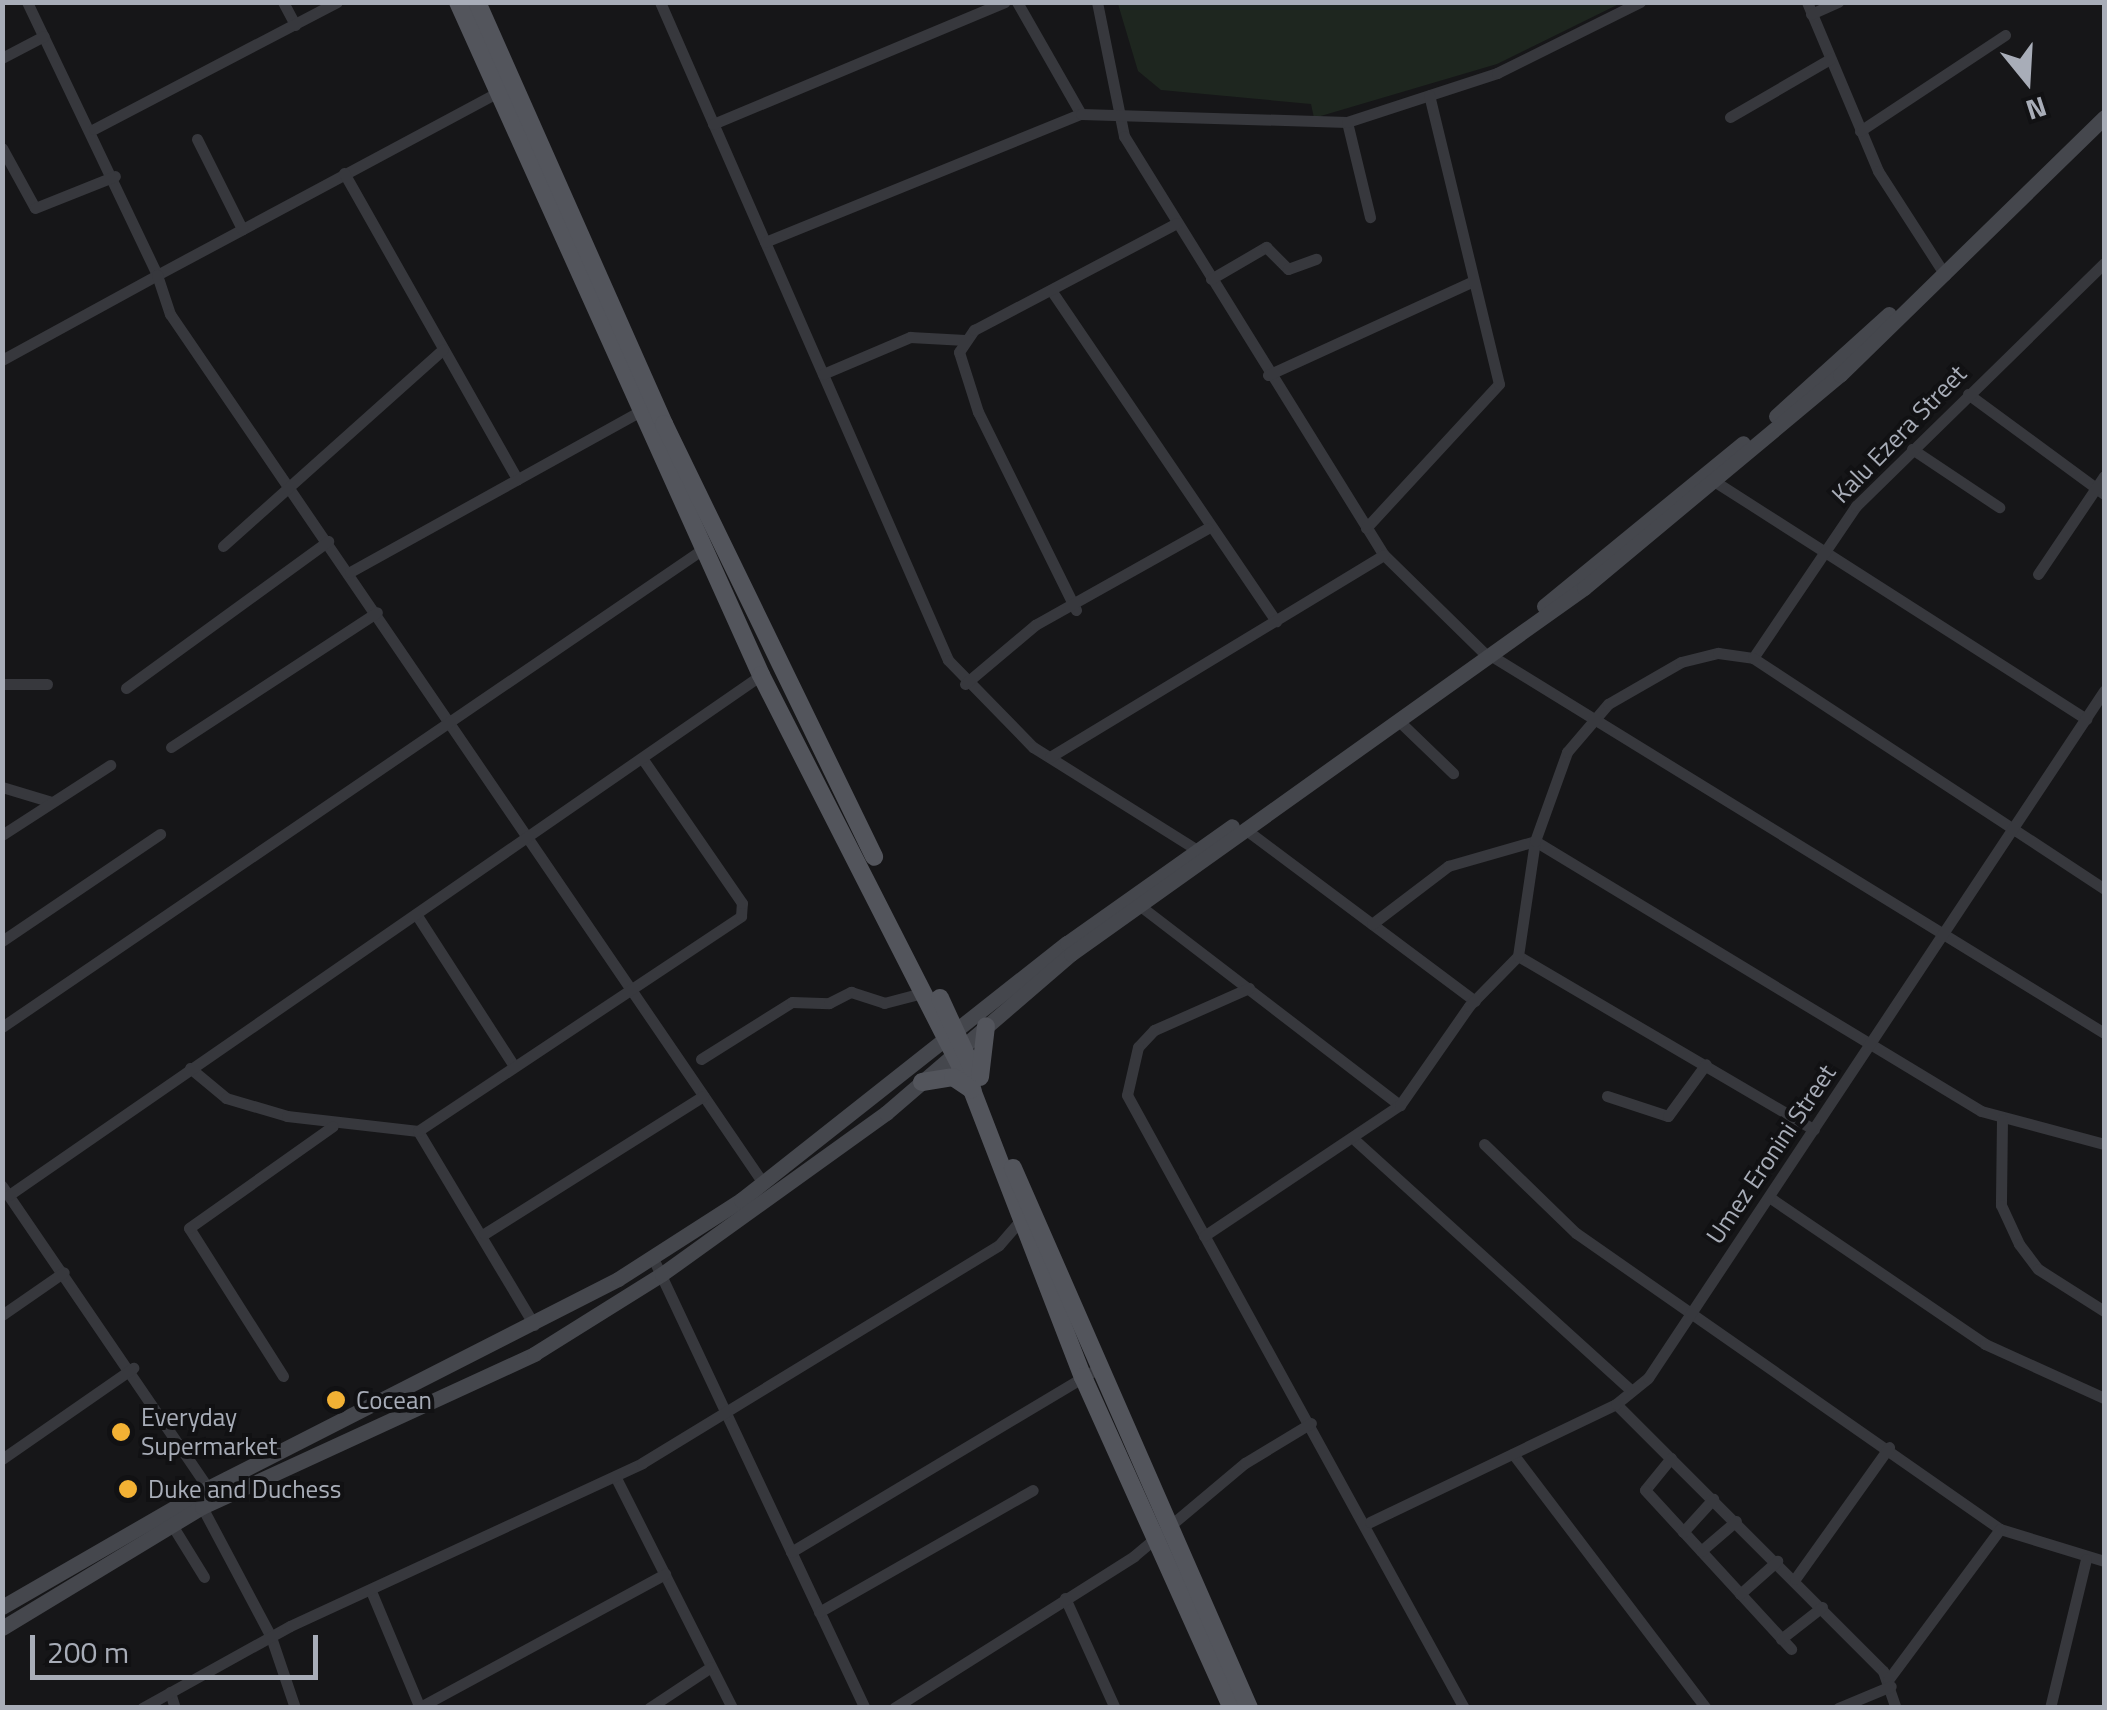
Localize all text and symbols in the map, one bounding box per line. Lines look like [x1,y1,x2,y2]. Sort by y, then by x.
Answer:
north arrow [1977,30,2077,130]
text: N [2021,86,2052,132]
street label: Kalu Ezera Street [1826,359,1972,509]
street label: Umez Eronini Street [1700,1059,1842,1249]
place label: Cocean [356,1385,432,1415]
marker: Cocean [325,1389,347,1411]
place label: Everyday Supermarket [141,1403,277,1462]
marker: Everyday Supermarket [110,1421,132,1443]
place label: Duke and Duchess [148,1474,341,1504]
marker: Duke and Duchess [117,1478,139,1500]
scale bar [35,1615,322,1677]
text: 200 m [47,1629,129,1675]

